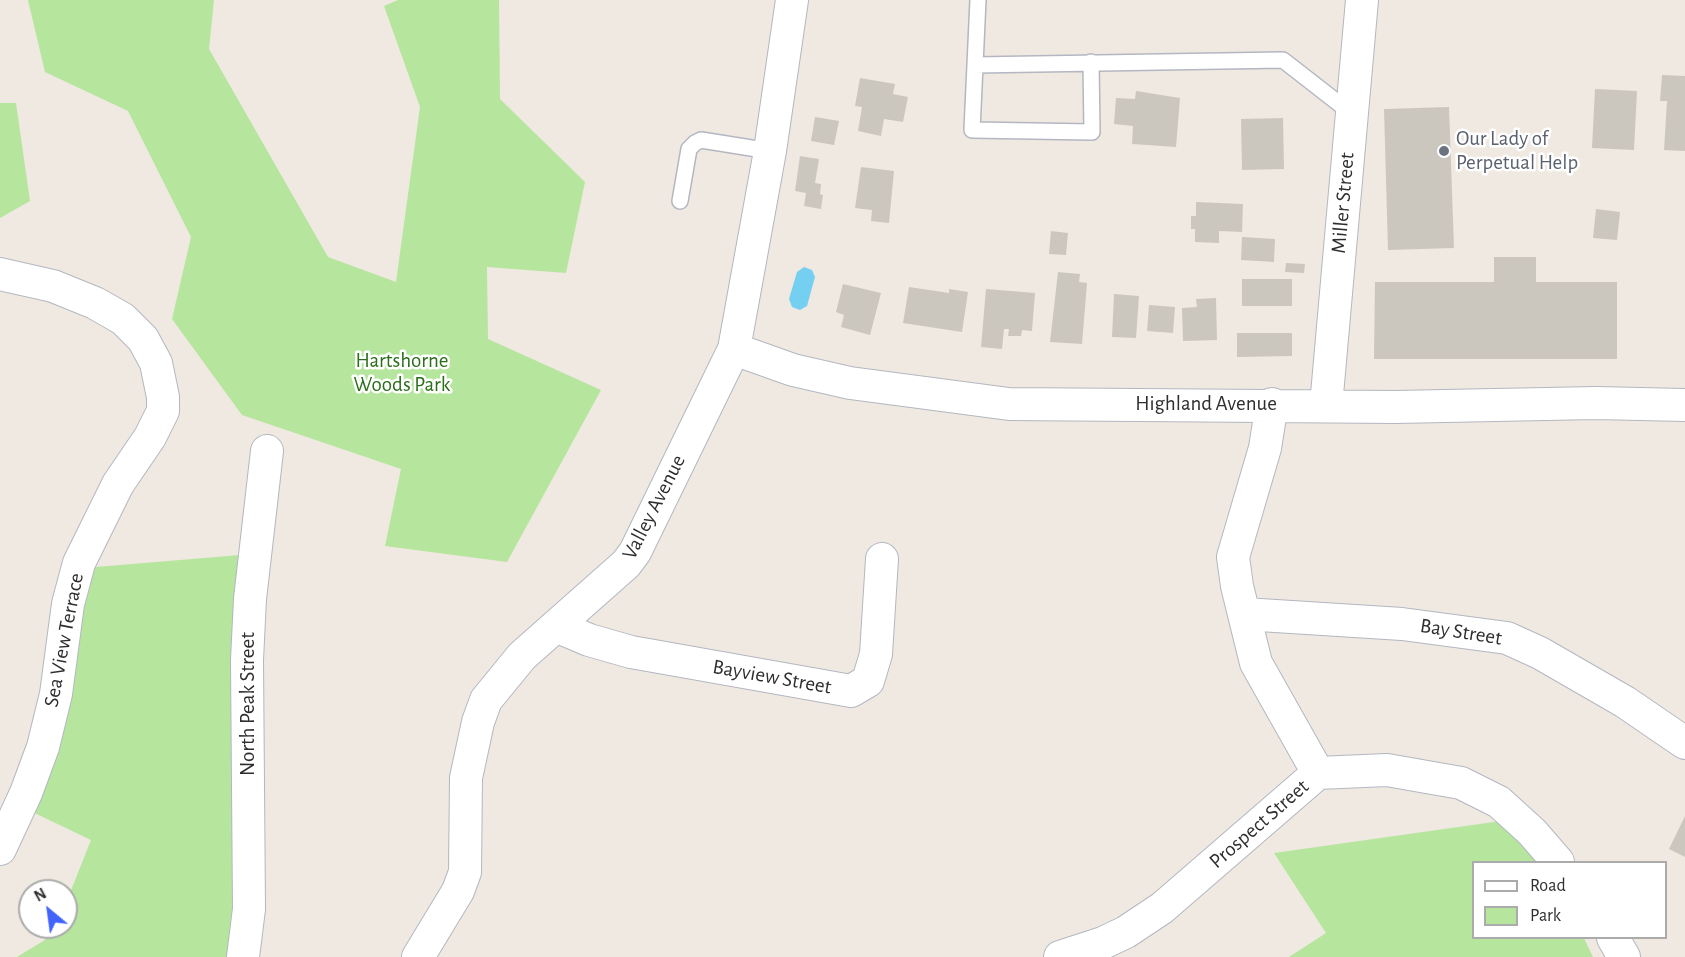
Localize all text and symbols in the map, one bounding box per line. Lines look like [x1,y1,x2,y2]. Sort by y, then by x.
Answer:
place label: Our Lady of Perpetual Help [1456,126,1578,176]
marker: Our Lady of Perpetual Help [1437,144,1451,158]
street label: Miller Street [1326,151,1360,255]
park label: Hartshorne Woods Park [354,348,450,398]
street label: Highland Avenue [1135,391,1277,417]
street label: Valley Avenue [617,450,691,564]
street label: Sea View Terrace [39,571,89,709]
street label: Bay Street [1418,613,1504,651]
street label: North Peak Street [235,632,261,776]
street label: Bayview Street [711,654,833,700]
street label: Prospect Street [1204,774,1314,874]
legend [1472,861,1667,939]
text: Road [1530,877,1566,895]
north arrow [18,879,78,939]
text: N [31,885,49,905]
text: Park [1530,907,1561,925]

